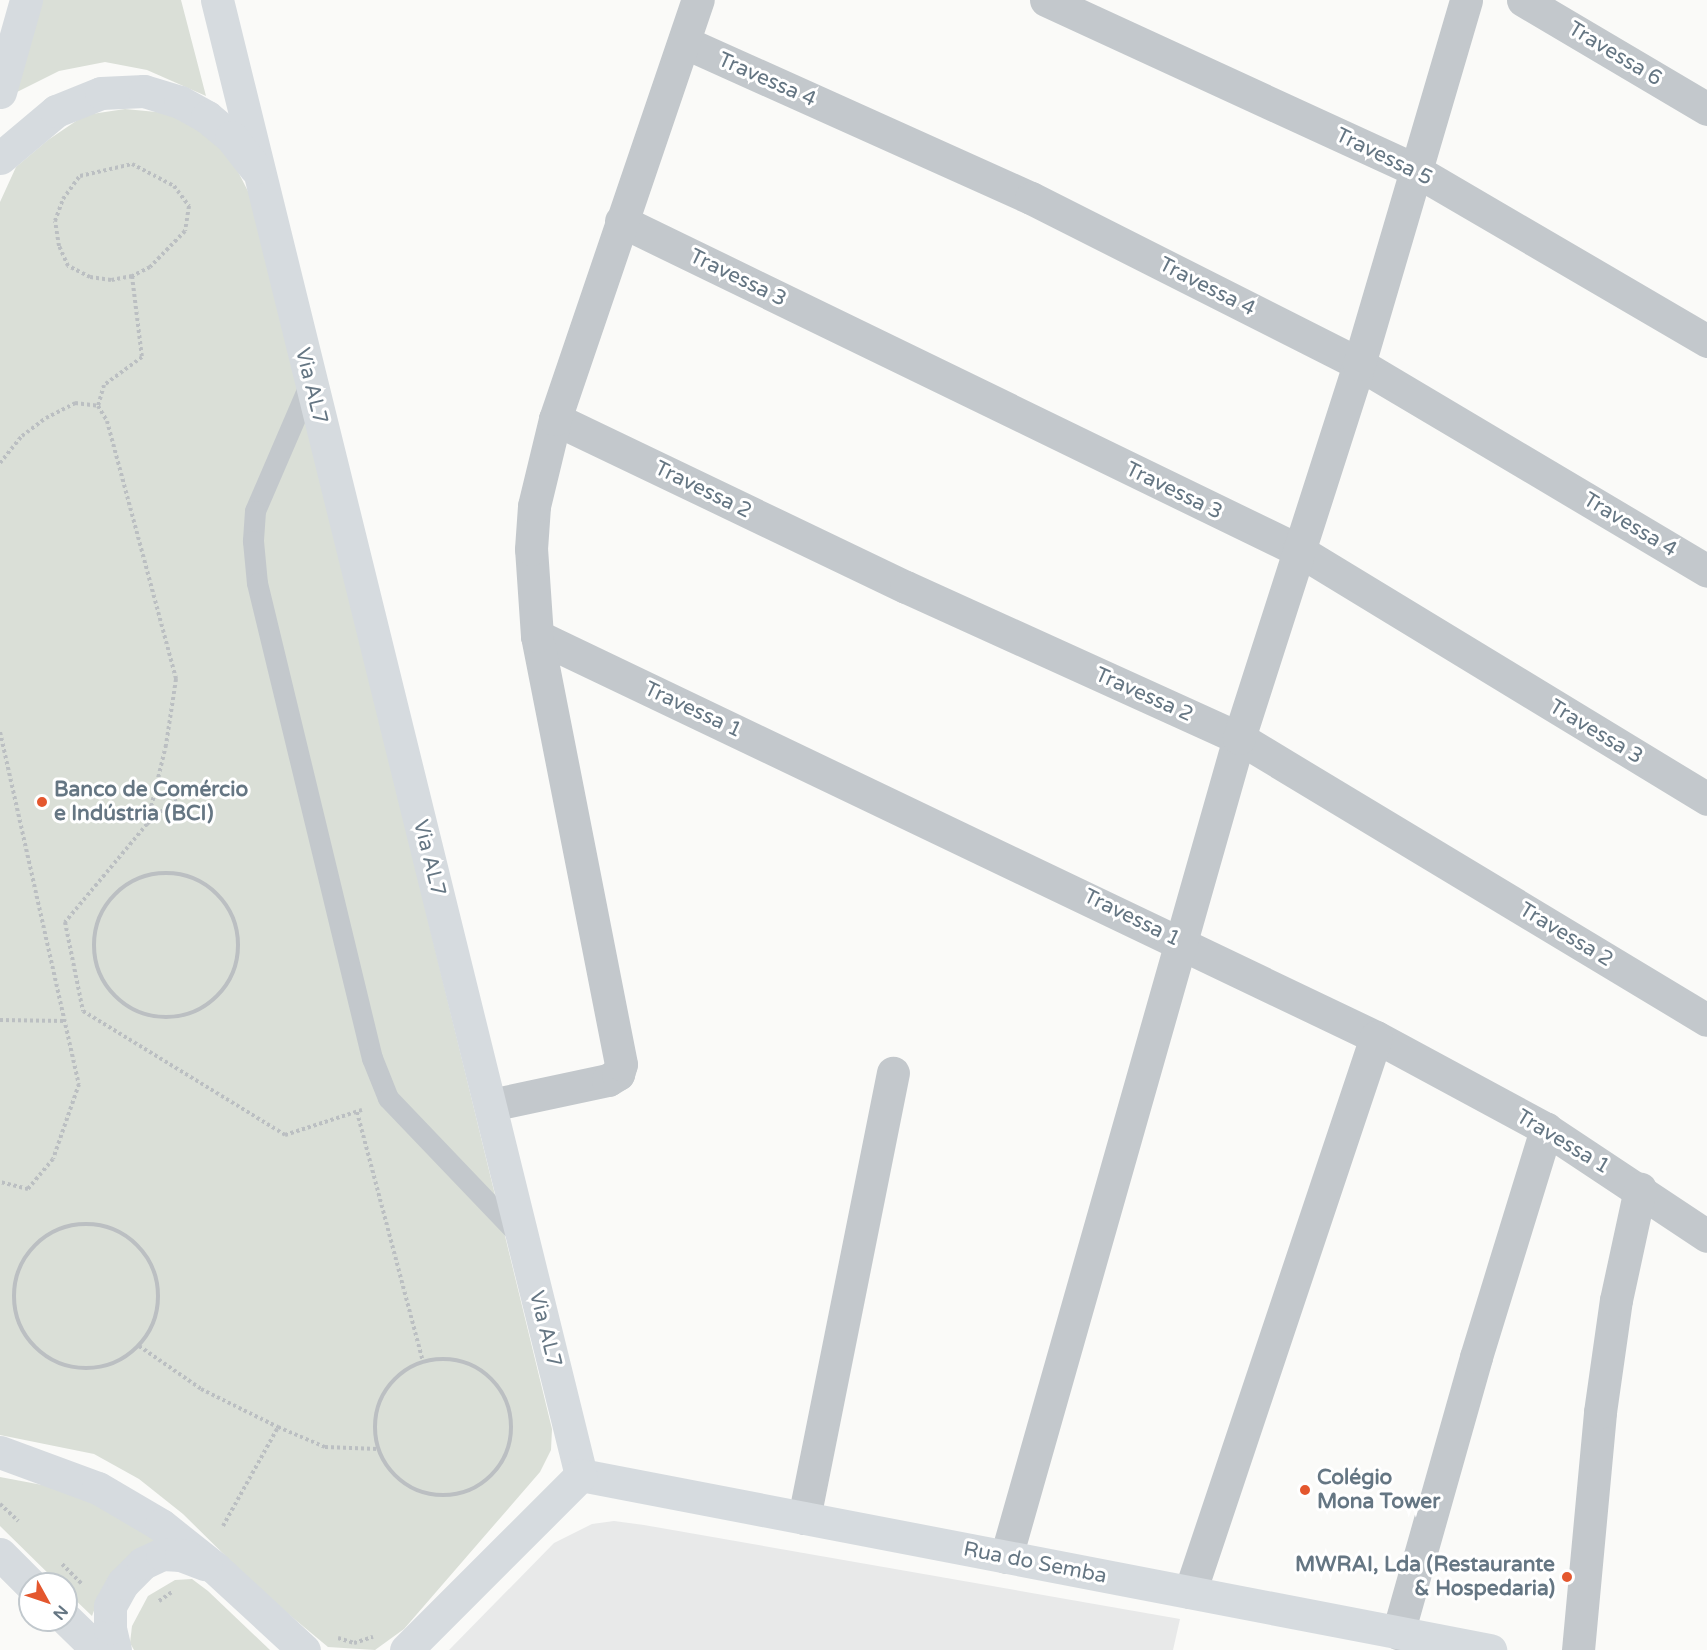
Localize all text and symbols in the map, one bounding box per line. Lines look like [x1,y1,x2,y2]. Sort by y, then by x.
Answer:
street label: Travessa 6 [1564,16,1666,92]
street label: Travessa 4 [714,47,820,113]
street label: Travessa 5 [1331,123,1437,191]
street label: Travessa 3 [685,244,791,312]
street label: Travessa 4 [1155,252,1259,322]
street label: Via AL7 [289,345,333,427]
street label: Travessa 2 [650,456,756,524]
street label: Travessa 3 [1121,457,1227,525]
street label: Travessa 4 [1579,487,1681,563]
street label: Travessa 2 [1091,662,1197,728]
street label: Travessa 1 [640,676,746,744]
street label: Travessa 3 [1545,694,1647,770]
place label: Banco de Comércio e Indústria (BCI) [54,777,248,827]
marker: Banco de Comércio e Indústria (BCI) [35,795,49,809]
street label: Via AL7 [407,817,451,899]
street label: Travessa 1 [1079,884,1185,952]
street label: Travessa 2 [1515,897,1617,973]
street label: Travessa 1 [1512,1104,1614,1180]
street label: Via AL7 [523,1288,567,1370]
place label: Colégio Mona Tower [1317,1465,1440,1515]
marker: Colégio Mona Tower [1298,1483,1312,1497]
street label: Rua do Semba [961,1537,1109,1589]
place label: MWRAI, Lda (Restaurante & Hospedaria) [1295,1552,1555,1602]
marker: MWRAI, Lda (Restaurante & Hospedaria) [1560,1570,1574,1584]
north arrow [18,1572,78,1632]
text: N [48,1601,72,1624]

